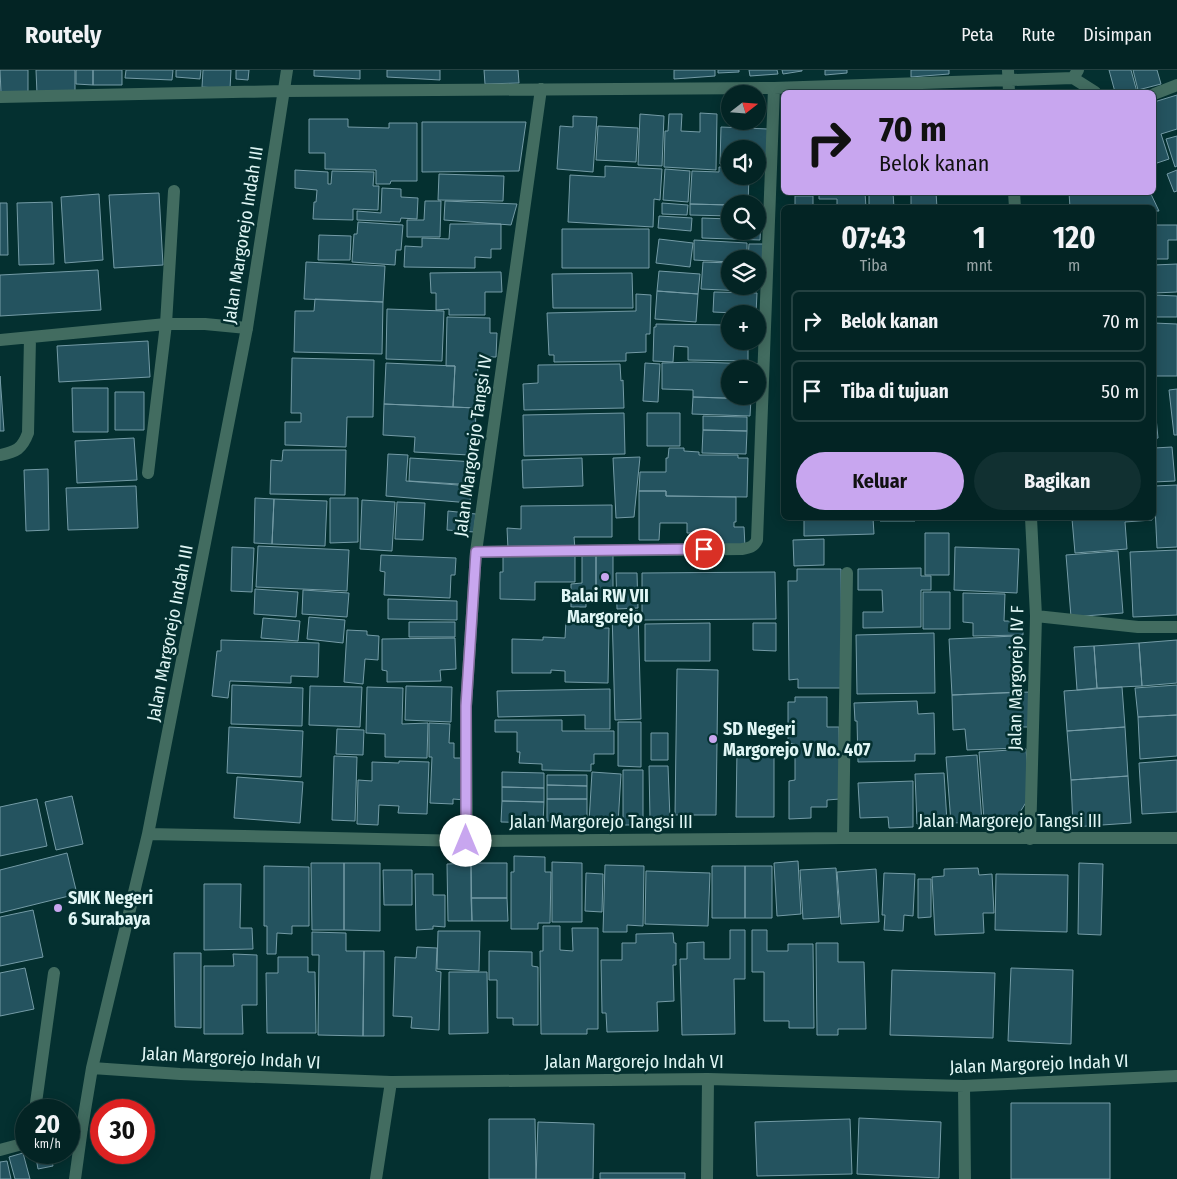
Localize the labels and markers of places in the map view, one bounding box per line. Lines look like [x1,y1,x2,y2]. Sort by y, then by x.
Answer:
pin [683,528,725,570]
marker: Balai RW VII Margorejo [599,571,611,583]
place label: Balai RW VII Margorejo [561,585,649,628]
place label: SD Negeri Margorejo V No. 407 [723,718,871,761]
marker: SD Negeri Margorejo V No. 407 [707,733,719,745]
place label: SMK Negeri 6 Surabaya [68,887,153,930]
marker: SMK Negeri 6 Surabaya [52,902,64,914]

